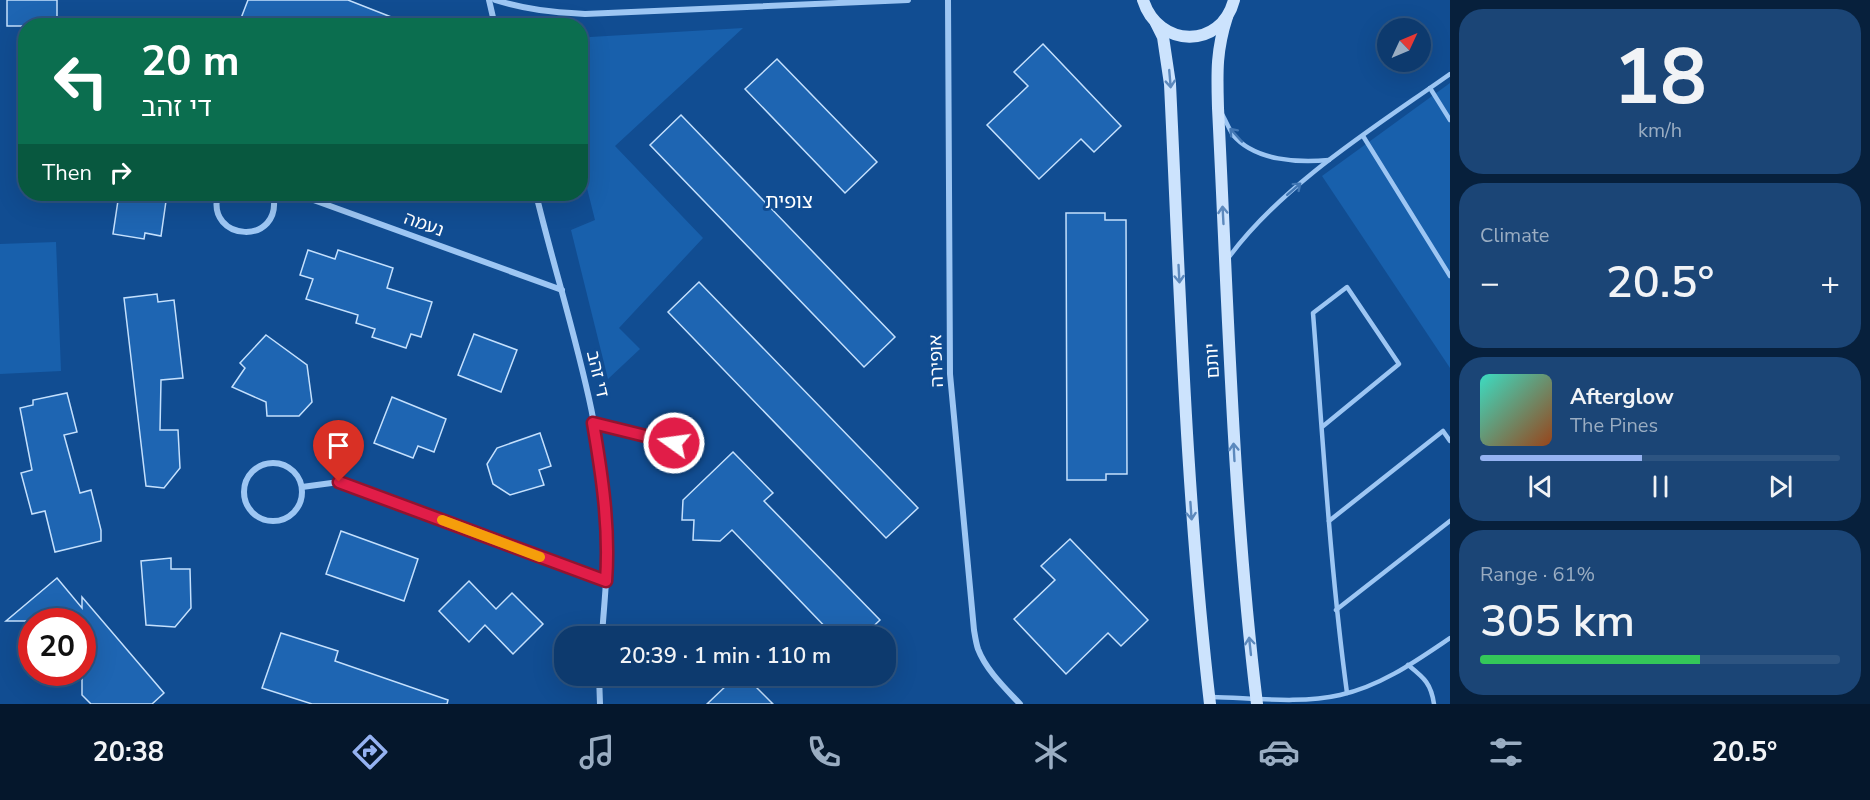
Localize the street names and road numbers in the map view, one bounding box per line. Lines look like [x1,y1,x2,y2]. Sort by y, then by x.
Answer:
street label: נעמה [401,206,447,242]
street label: אופירה [923,334,949,388]
street label: יותם [1199,343,1225,379]
street label: די זהב [581,348,615,400]

